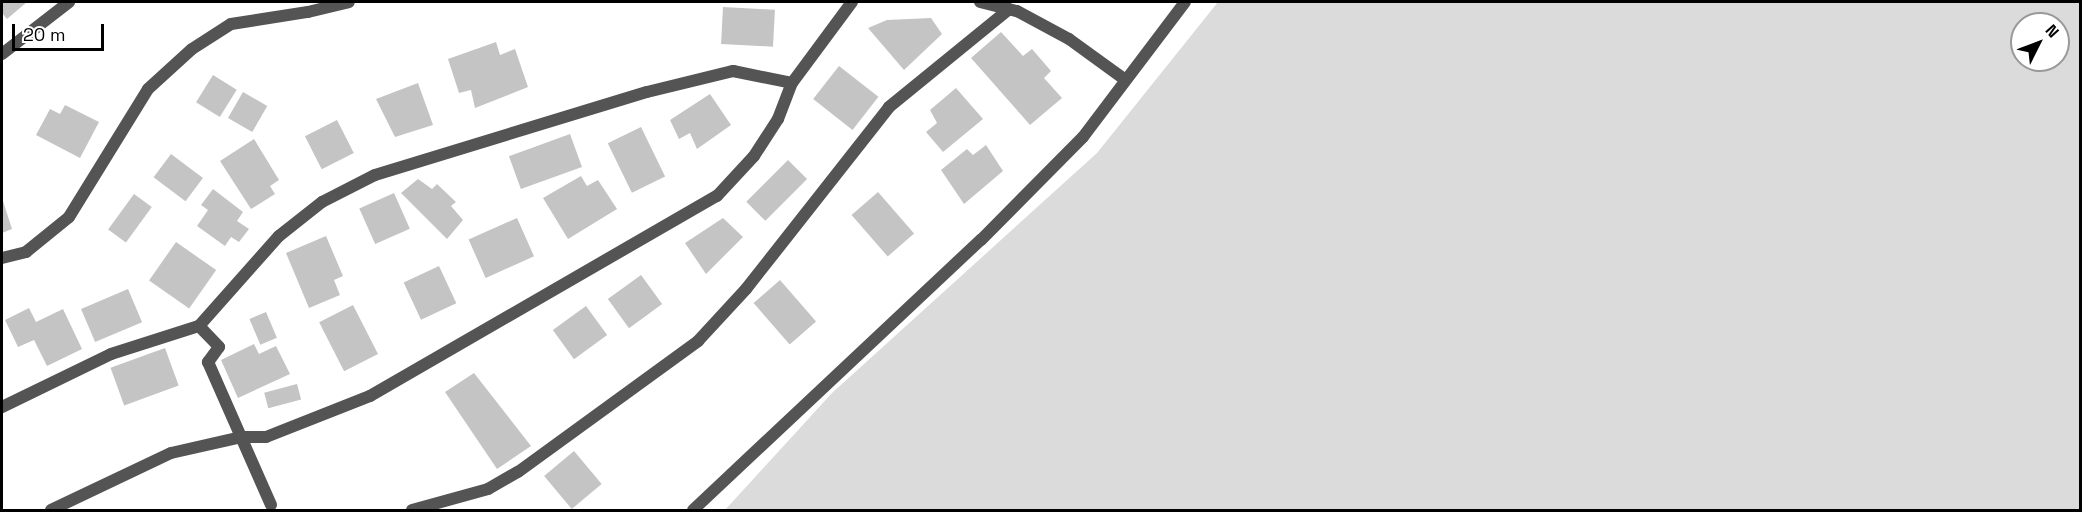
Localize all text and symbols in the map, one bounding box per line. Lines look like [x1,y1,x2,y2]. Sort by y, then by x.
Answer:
scale bar [15,12,106,50]
north arrow [2010,12,2070,72]
text: N [2041,20,2064,42]
text: 20 m [23,23,66,46]

